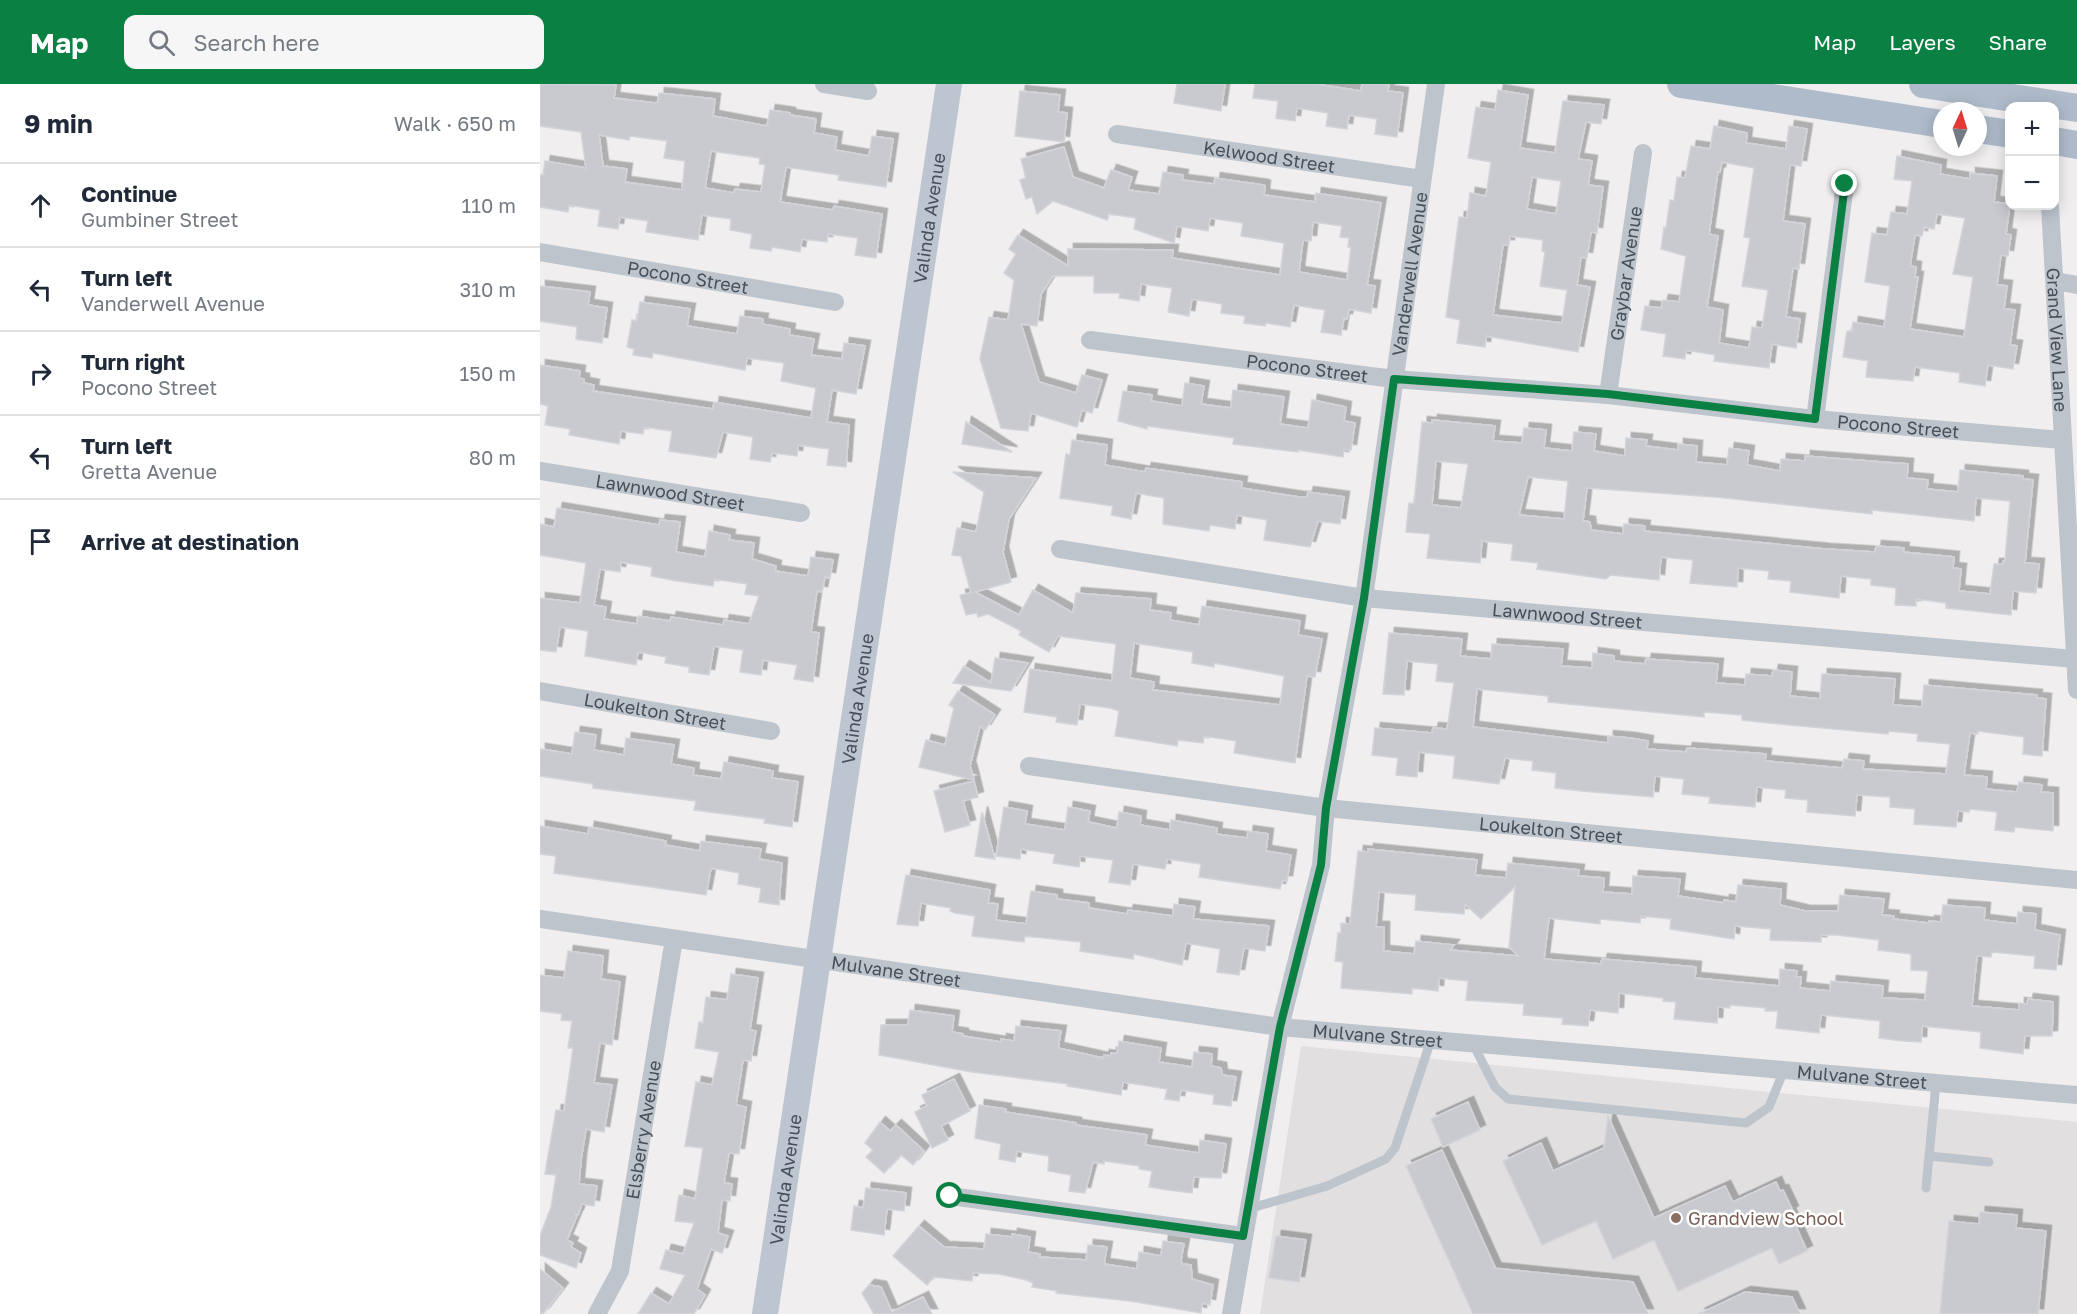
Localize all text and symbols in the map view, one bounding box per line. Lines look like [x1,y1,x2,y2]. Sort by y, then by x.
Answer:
search box [124,15,544,69]
text: Map [30,26,88,59]
icon: search [145,26,178,59]
text: Search here [193,29,319,56]
text: Map [1813,29,1856,55]
text: Layers [1889,29,1956,55]
text: Share [1989,29,2047,55]
north arrow [1933,102,1987,156]
map controls [2005,102,2059,210]
button: + [2005,102,2059,156]
text: 9 min [24,108,93,139]
text: Walk · 650 m [394,111,516,135]
street label: Kelwood Street [1202,136,1337,177]
street label: Valinda Avenue [908,151,950,285]
button: − [2005,156,2059,210]
route end [1831,170,1857,196]
text: Continue [81,180,177,207]
icon: ahead [24,189,57,222]
street label: Vanderwell Avenue [1387,191,1432,358]
text: 110 m [462,193,516,217]
street label: Graybar Avenue [1605,204,1646,342]
text: Gumbiner Street [81,207,238,231]
street label: Pocono Street [626,256,750,298]
text: Turn left [81,264,172,291]
street label: Grand View Lane [2042,267,2072,413]
icon: left [24,273,57,306]
text: 310 m [460,277,516,301]
text: Vanderwell Avenue [81,291,265,315]
text: Turn right [81,348,185,375]
street label: Pocono Street [1245,349,1370,387]
icon: right [24,357,57,390]
text: 150 m [460,361,516,385]
text: Pocono Street [81,375,217,399]
street label: Pocono Street [1836,410,1960,442]
text: Turn left [81,432,172,459]
icon: left [24,441,57,474]
text: 80 m [469,445,516,469]
text: Gretta Avenue [81,459,217,483]
street label: Lawnwood Street [594,469,747,515]
icon: arrive [24,525,57,558]
text: Arrive at destination [81,528,299,555]
street label: Lawnwood Street [1491,598,1643,633]
street label: Valinda Avenue [836,632,878,766]
street label: Loukelton Street [582,688,728,734]
street label: Loukelton Street [1478,812,1624,847]
street label: Mulvane Street [830,951,963,991]
street label: Mulvane Street [1312,1019,1444,1052]
street label: Elsberry Avenue [621,1058,665,1201]
street label: Mulvane Street [1796,1060,1928,1093]
street label: Valinda Avenue [764,1113,806,1246]
route start [936,1182,962,1208]
place label: Grandview School [1688,1207,1844,1229]
marker: Grandview School [1669,1211,1683,1225]

